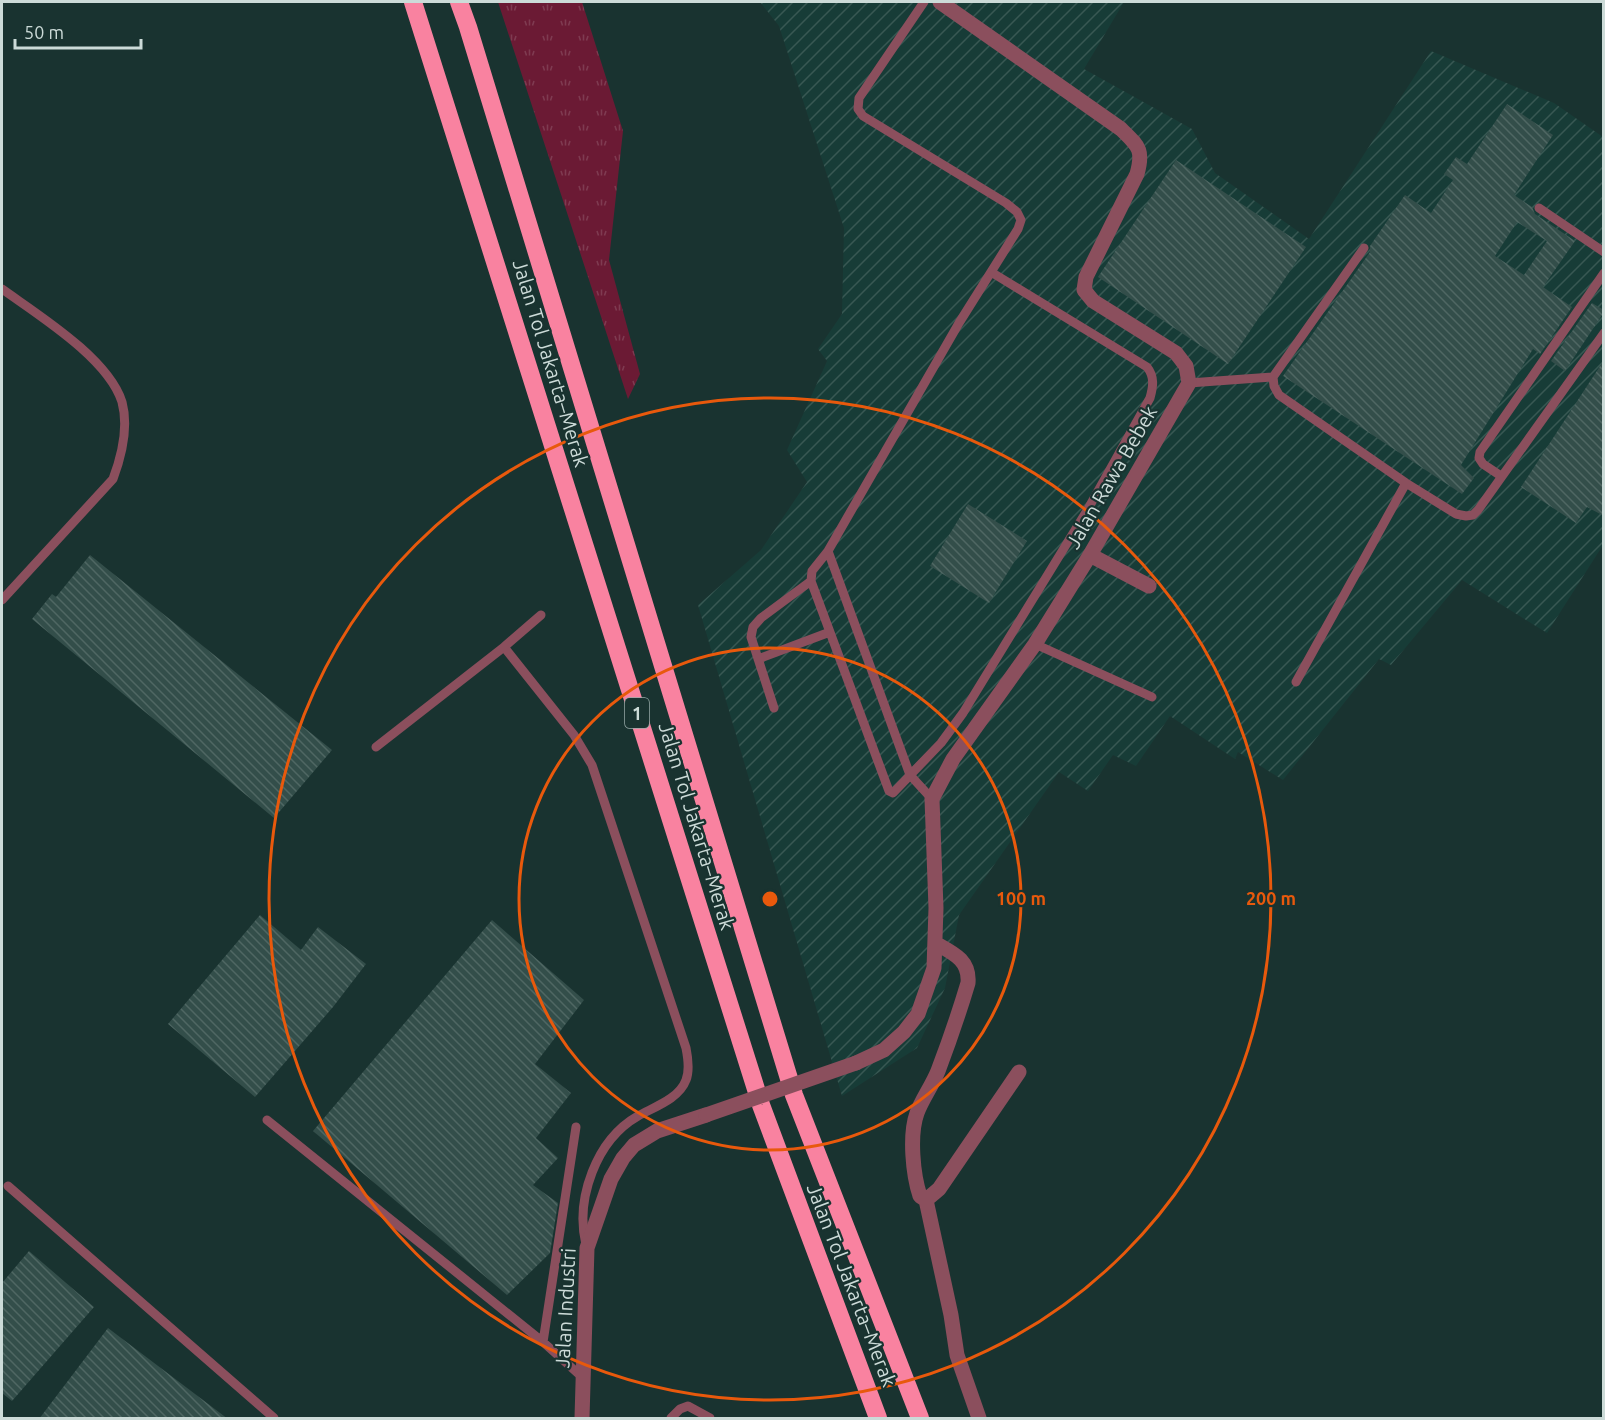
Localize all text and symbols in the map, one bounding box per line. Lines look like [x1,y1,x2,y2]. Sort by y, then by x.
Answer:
scale bar [15,12,141,50]
text: 50 m [24,22,64,42]
street label: Jalan Tol Jakarta–Merak [508,256,594,470]
street label: Jalan Rawa Bebek [1061,401,1161,553]
road number: 1 [625,698,649,728]
street label: Jalan Tol Jakarta–Merak [654,719,740,933]
text: 100 m [996,888,1046,908]
text: 200 m [1246,888,1296,908]
centre of rings [760,889,780,909]
street label: Jalan Tol Jakarta–Merak [803,1180,901,1390]
street label: Jalan Industri [550,1247,580,1369]

